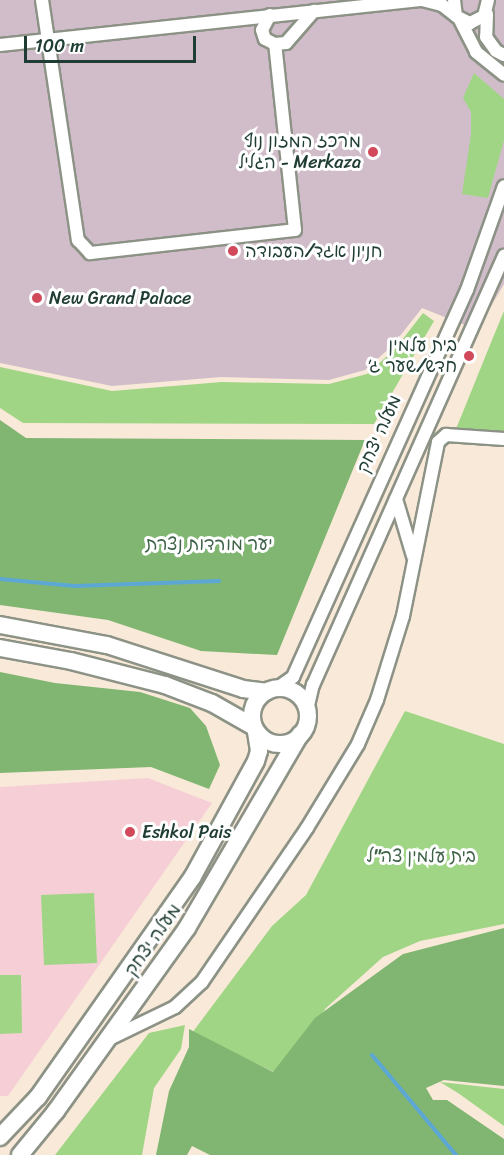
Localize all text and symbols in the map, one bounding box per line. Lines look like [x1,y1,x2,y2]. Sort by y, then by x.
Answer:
scale bar [27,24,200,62]
text: 100 m [35,30,84,62]
place label: מרכז המזון נוף הגליל - Merkaza [238,131,361,174]
marker: מרכז המזון נוף הגליל - Merkaza [366,145,380,159]
place label: חניון אגד/העבודה [245,240,383,262]
marker: חניון אגד/העבודה [226,244,240,258]
place label: New Grand Palace [49,287,191,309]
marker: New Grand Palace [30,291,44,305]
place label: בית עלמין חדש/שער ג׳ [368,335,457,378]
marker: בית עלמין חדש/שער ג׳ [462,349,476,363]
street label: מעלה יצחק [352,392,406,476]
park label: יער מורדות נצרת [145,533,273,555]
place label: Eshkol Pais [142,821,231,843]
marker: Eshkol Pais [123,825,137,839]
park label: בית עלמין צה"ל [366,845,476,867]
street label: מעלה יצחק [120,900,186,980]

